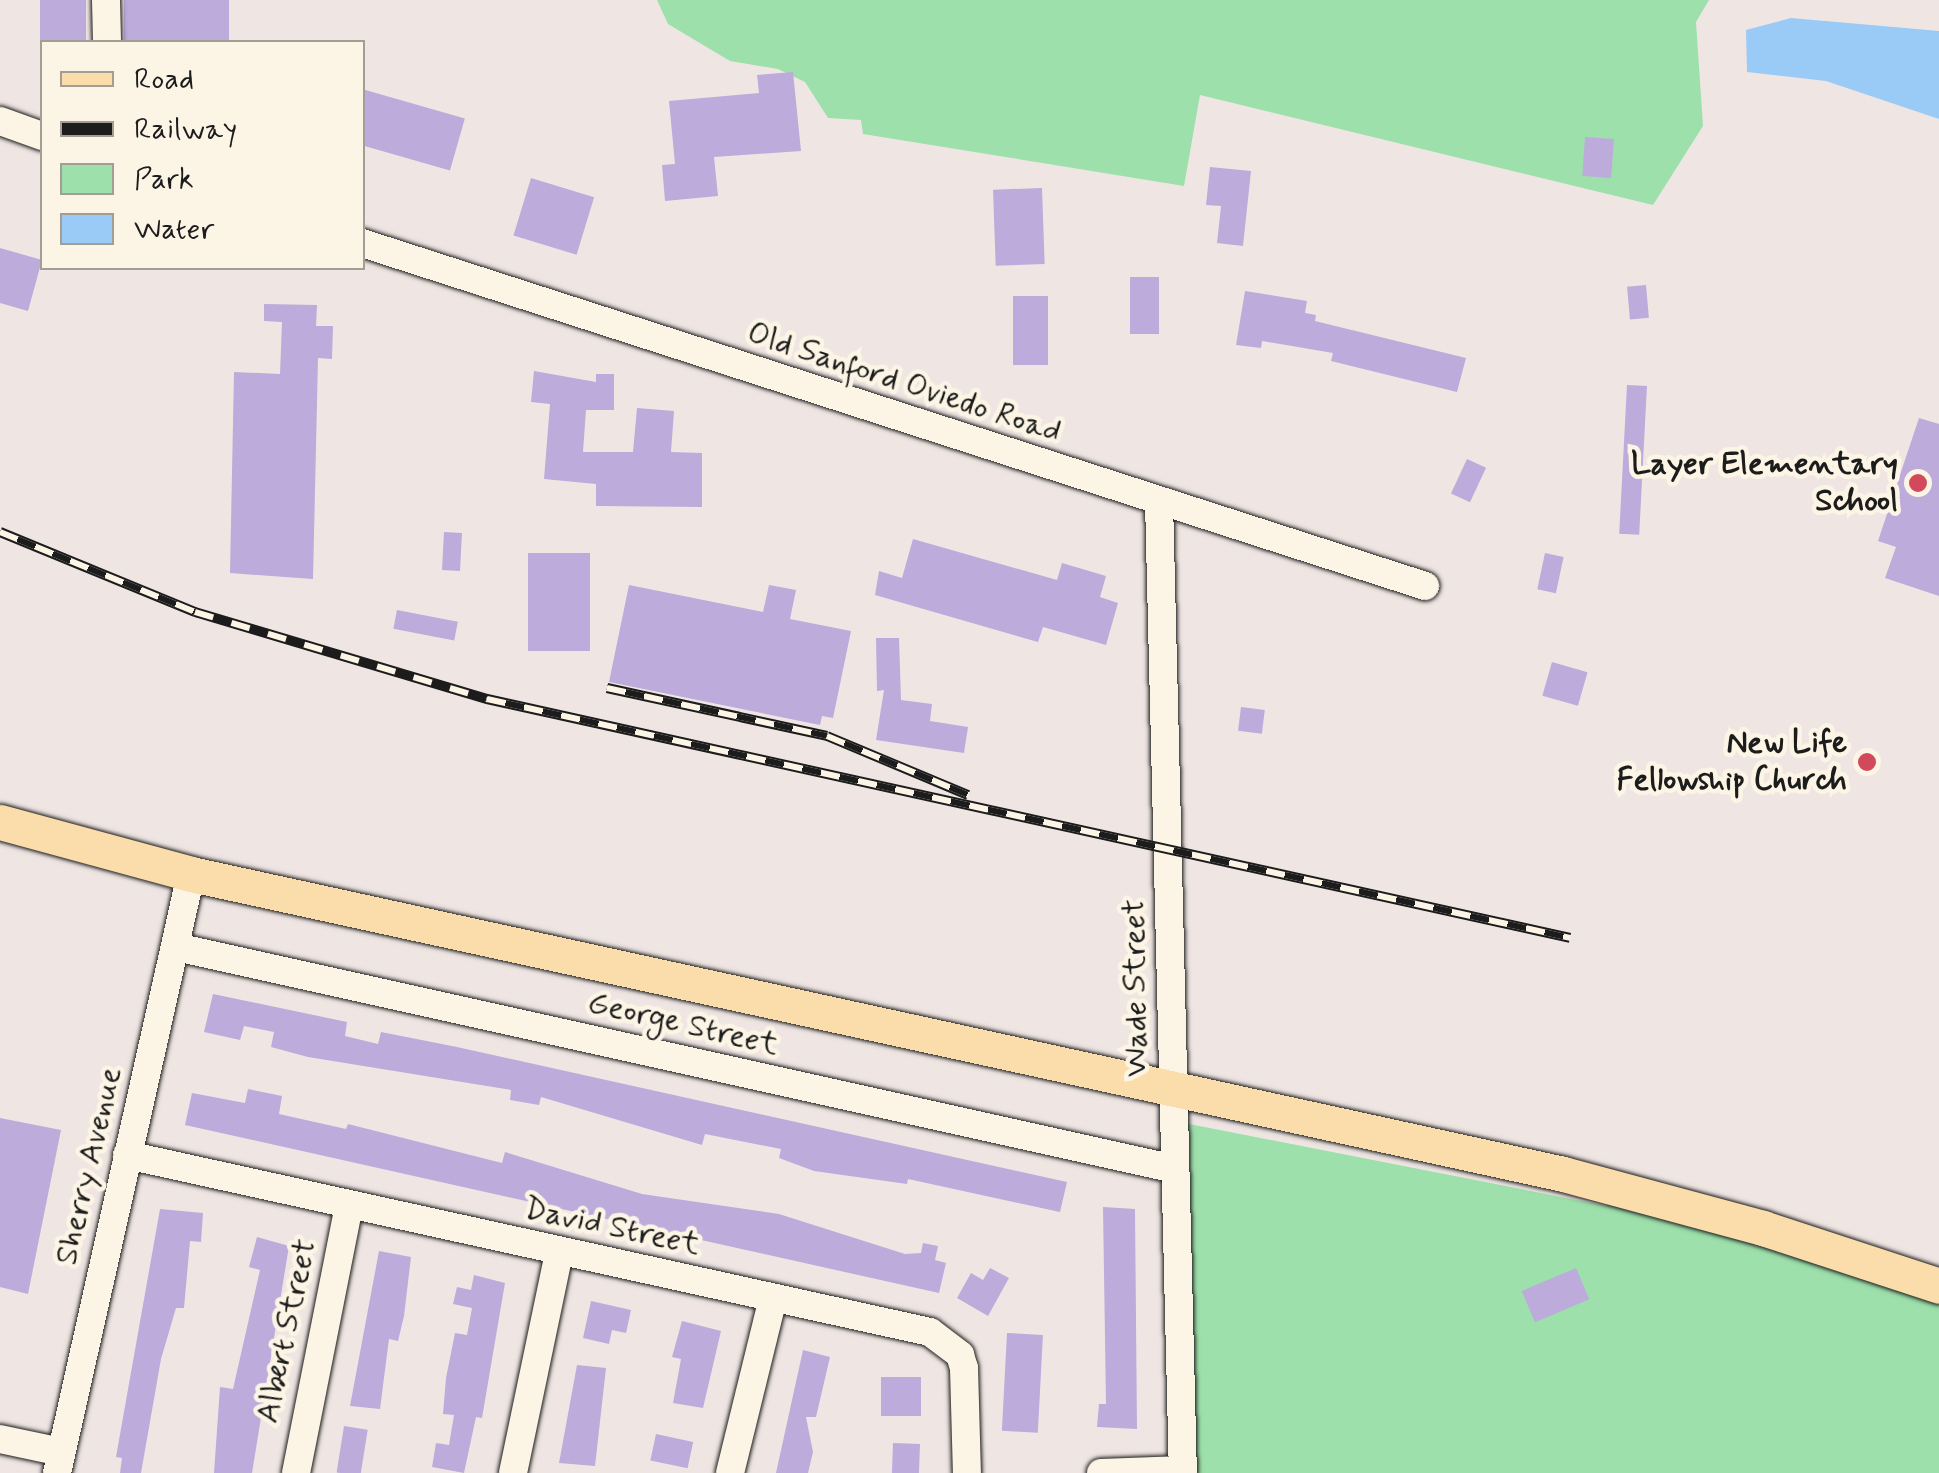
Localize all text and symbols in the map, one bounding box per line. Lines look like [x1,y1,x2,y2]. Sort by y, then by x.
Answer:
legend [40,40,365,270]
text: Road [134,60,194,99]
text: Railway [134,110,237,149]
text: Park [134,160,194,199]
text: Water [134,210,214,249]
street label: Old Sanford Oviedo Road [742,314,1066,452]
place label: Layer Elementary School [1633,446,1898,521]
marker: Layer Elementary School [1907,472,1929,494]
place label: New Life Fellowship Church [1609,725,1847,800]
marker: New Life Fellowship Church [1856,751,1878,773]
street label: Wade Street [1115,900,1157,1076]
street label: George Street [584,983,782,1065]
street label: Sherry Avenue [47,1062,131,1270]
street label: David Street [521,1190,703,1264]
street label: Albert Street [249,1236,325,1426]

